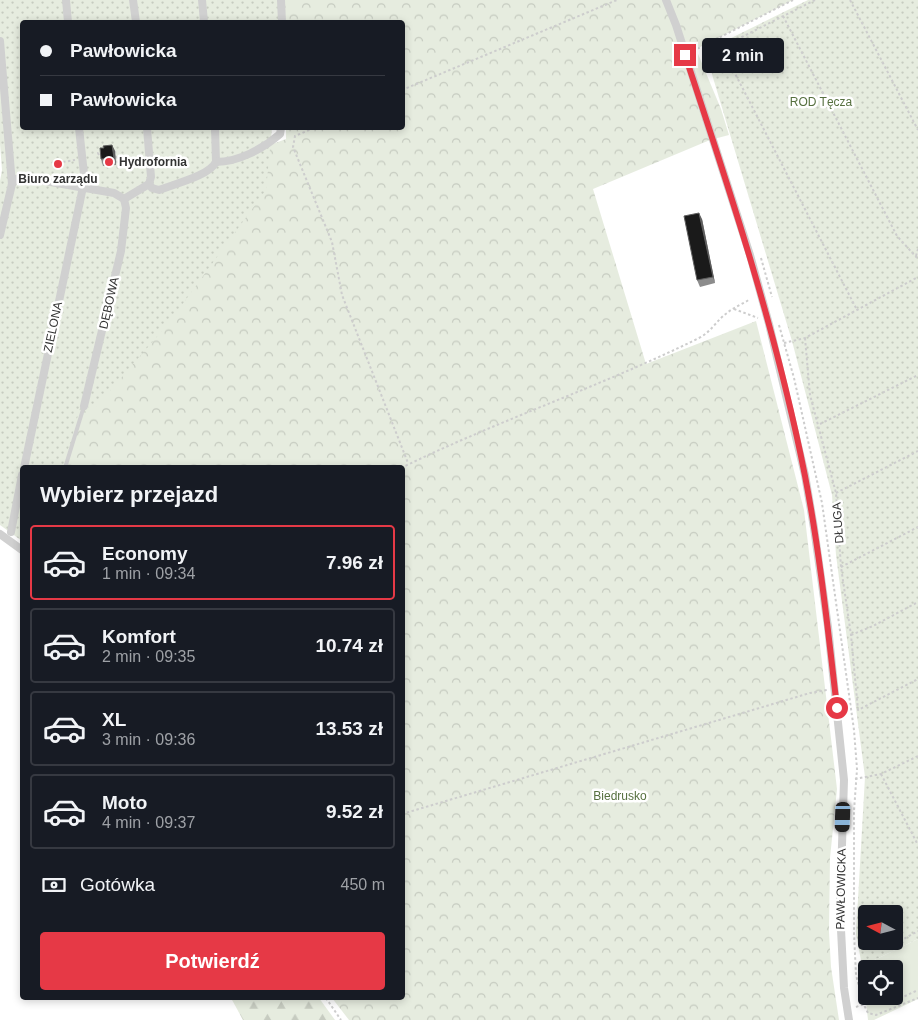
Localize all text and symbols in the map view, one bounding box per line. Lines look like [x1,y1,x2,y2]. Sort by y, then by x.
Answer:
callout: 2 min [702,38,785,72]
text: Pawłowicka [70,40,177,61]
route end [674,44,696,66]
text: 2 min [722,47,764,64]
text: Pawłowicka [70,89,177,110]
park label: ROD Tęcza [790,95,853,109]
place label: Hydrofornia [119,155,187,169]
marker: Hydrofornia [103,156,115,168]
marker: Biuro zarządu [52,158,64,170]
place label: Biuro zarządu [18,172,98,186]
street label: DĘBOWA [96,276,122,330]
street label: ZIELONA [41,300,65,354]
text: Wybierz przejazd [40,482,218,507]
street label: DŁUGA [830,502,846,544]
icon: car [42,540,87,585]
text: Economy [102,543,188,564]
text: 7.96 zł [326,552,383,573]
text: 1 min · 09:34 [102,565,195,582]
icon: car [42,623,87,668]
text: Komfort [102,626,176,647]
text: 10.74 zł [315,635,383,656]
text: 2 min · 09:35 [102,648,195,665]
route start [826,697,848,719]
icon: car [42,706,87,751]
text: XL [102,709,126,730]
text: 13.53 zł [315,718,383,739]
text: 3 min · 09:36 [102,731,195,748]
icon: car [42,789,87,834]
park label: Biedrusko [593,789,647,803]
text: Moto [102,792,147,813]
text: 9.52 zł [326,801,383,822]
car [834,802,851,832]
text: 4 min · 09:37 [102,814,195,831]
street label: PAWŁOWICKA [833,848,849,930]
icon: cash [40,871,68,899]
text: Gotówka [80,874,155,895]
text: 450 m [341,876,385,893]
north arrow [858,905,902,950]
map controls [858,905,903,1005]
button: Potwierdź [40,932,385,990]
button: locate [858,960,903,1005]

